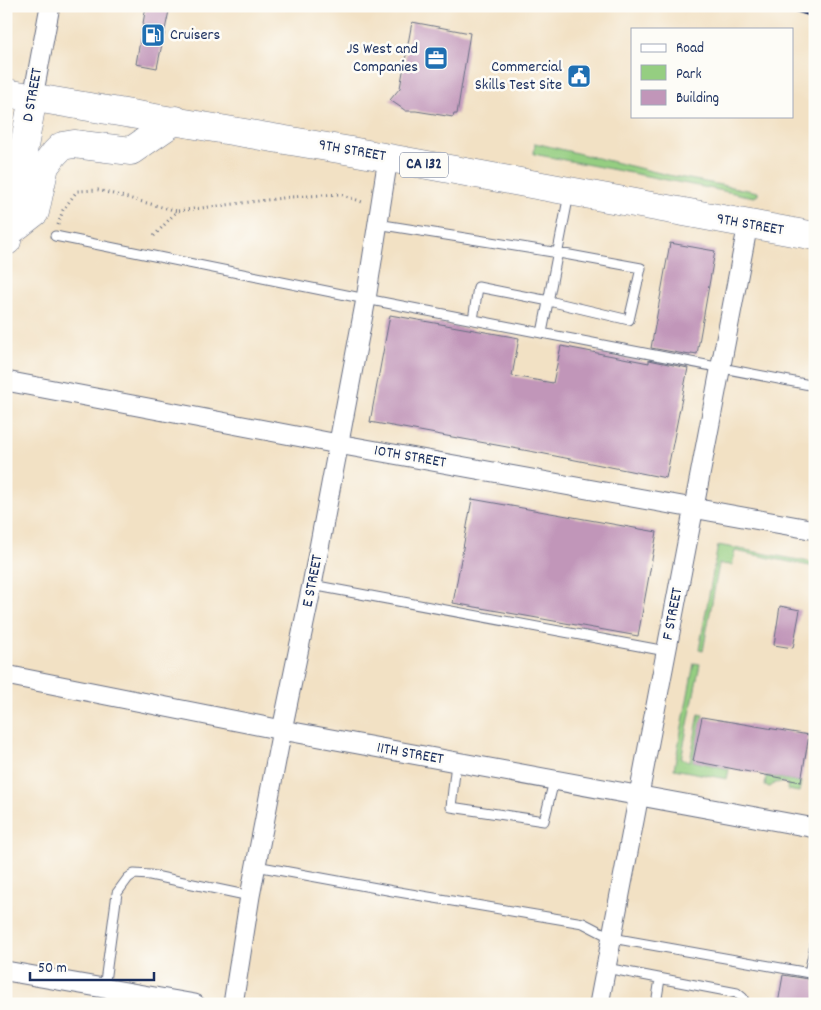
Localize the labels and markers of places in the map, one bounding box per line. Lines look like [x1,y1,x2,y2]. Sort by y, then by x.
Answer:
fuel station icon: Cruisers [140,22,166,48]
place label: Cruisers [170,24,220,47]
place label: JS West and Companies [347,38,418,79]
office icon: JS West and Companies [423,45,449,71]
place label: Commercial Skills Test Site [475,56,562,97]
public building icon: Commercial Skills Test Site [566,63,592,89]

